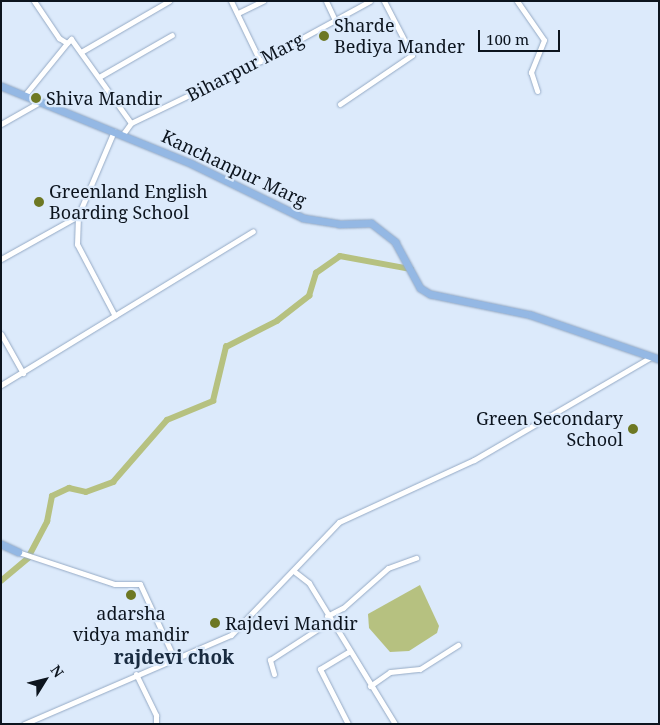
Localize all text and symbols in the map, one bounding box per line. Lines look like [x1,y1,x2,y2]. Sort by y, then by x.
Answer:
place label: Sharde Bediya Mander [334,15,465,58]
scale bar [480,20,562,52]
street label: Biharpur Marg [183,28,307,106]
text: 100 m [486,29,529,49]
marker: Sharde Bediya Mander [318,30,330,42]
place label: Shiva Mandir [46,87,162,109]
marker: Shiva Mandir [30,92,42,104]
street label: Kanchanpur Marg [158,125,310,211]
place label: Greenland English Boarding School [49,181,208,223]
marker: Greenland English Boarding School [33,196,45,208]
place label: Green Secondary School [476,408,623,450]
marker: Green Secondary School [627,423,639,435]
marker: adarsha vidya mandir [125,589,137,601]
place label: adarsha vidya mandir [73,603,189,646]
place label: Rajdevi Mandir [225,612,358,634]
marker: Rajdevi Mandir [209,617,221,629]
district label: rajdevi chok [114,647,234,669]
north arrow [20,655,70,705]
text: N [47,661,68,681]

